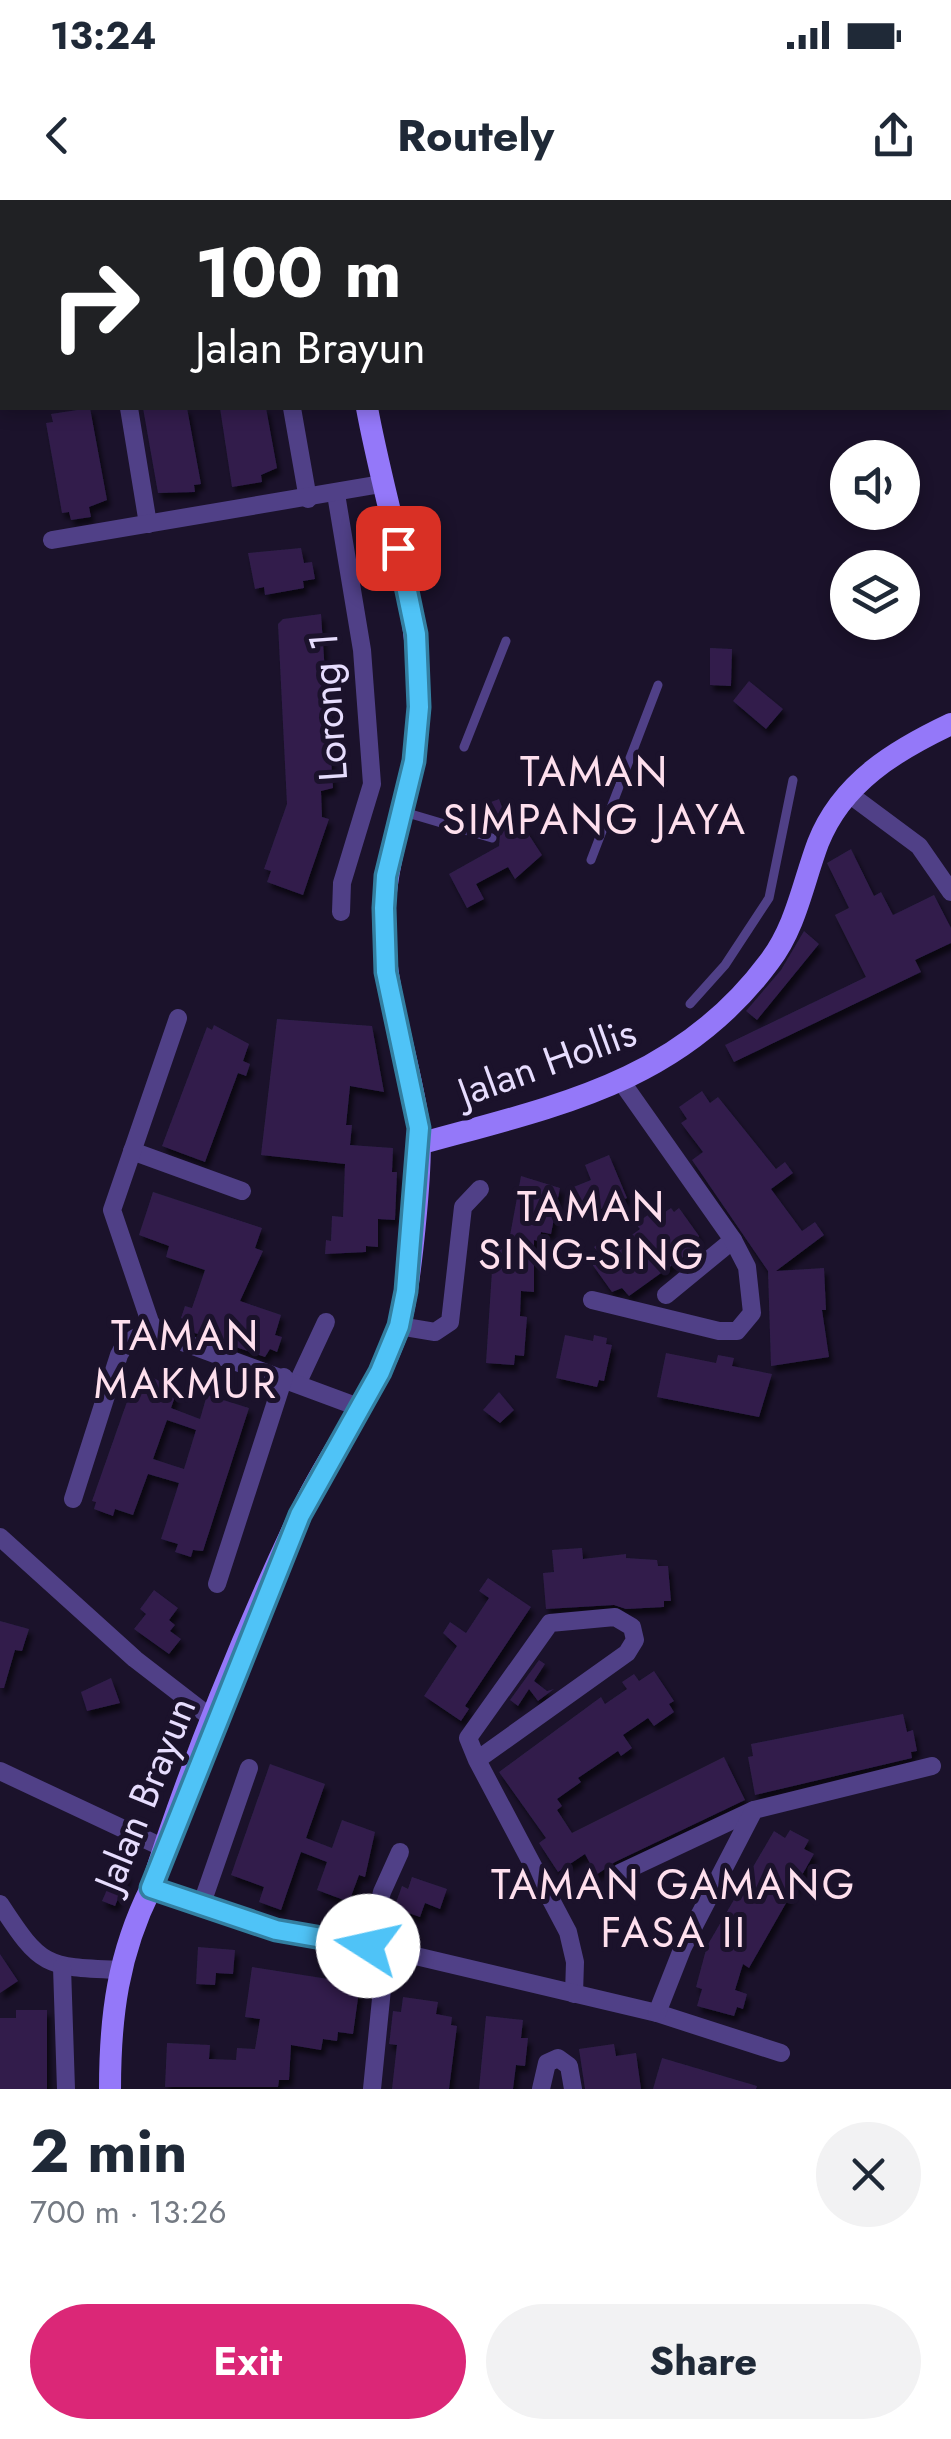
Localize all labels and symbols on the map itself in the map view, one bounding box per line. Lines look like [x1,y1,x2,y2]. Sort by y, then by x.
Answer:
pin [356,506,441,591]
street label: Lorong 1 [294,631,362,783]
district label: TAMAN SIMPANG JAYA [443,741,747,850]
street label: Jalan Hollis [445,1003,644,1123]
district label: TAMAN SING-SING [478,1176,706,1285]
district label: TAMAN MAKMUR [94,1305,278,1414]
street label: Jalan Brayun [78,1688,210,1905]
district label: TAMAN GAMANG FASA II [491,1854,857,1963]
position arrow [316,1894,420,1998]

